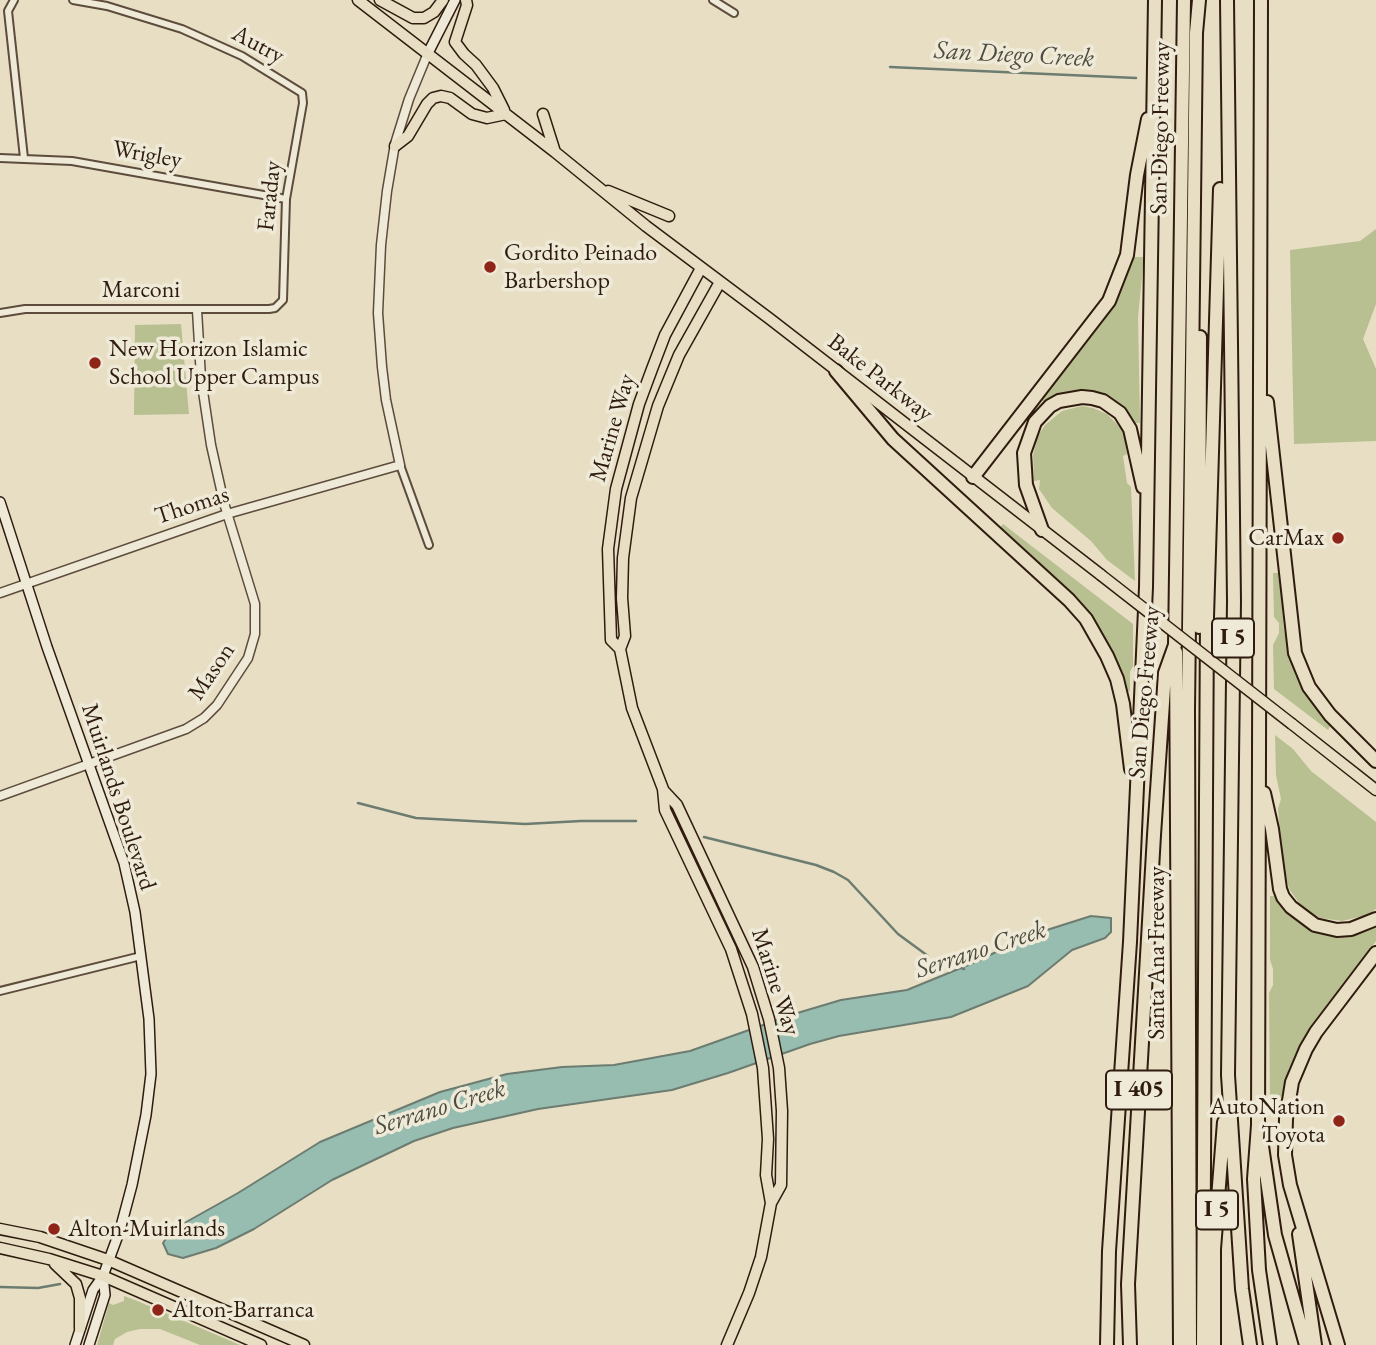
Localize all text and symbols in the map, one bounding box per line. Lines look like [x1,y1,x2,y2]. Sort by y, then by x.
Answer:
street label: Autry [227,19,289,71]
water label: San Diego Creek [933,35,1095,75]
street label: San Diego Freeway [1145,41,1177,215]
street label: Wrigley [110,135,184,175]
street label: Faraday [252,159,288,233]
place label: Gordito Peinado Barbershop [504,239,657,295]
marker: Gordito Peinado Barbershop [482,259,498,275]
street label: Marconi [102,276,180,304]
street label: Bake Parkway [822,328,938,428]
place label: New Horizon Islamic School Upper Campus [109,335,319,391]
marker: New Horizon Islamic School Upper Campus [87,355,103,371]
street label: Marine Way [584,371,642,485]
street label: Thomas [151,481,233,531]
place label: CarMax [1248,524,1324,552]
marker: CarMax [1330,530,1346,546]
street label: San Diego Freeway [1123,604,1167,780]
road number: I 5 [1212,618,1254,658]
street label: Mason [182,638,242,706]
street label: Muirlands Boulevard [74,700,162,894]
street label: Santa Ana Freeway [1143,866,1171,1040]
water label: Serrano Creek [912,914,1050,986]
street label: Marine Way [744,925,806,1039]
road number: I 405 [1106,1070,1172,1110]
water label: Serrano Creek [370,1073,510,1143]
place label: AutoNation Toyota [1210,1093,1325,1149]
marker: AutoNation Toyota [1331,1113,1347,1129]
road number: I 5 [1196,1190,1238,1230]
place label: Alton-Muirlands [68,1215,225,1243]
marker: Alton-Muirlands [46,1221,62,1237]
place label: Alton-Barranca [172,1296,314,1324]
marker: Alton-Barranca [150,1302,166,1318]

